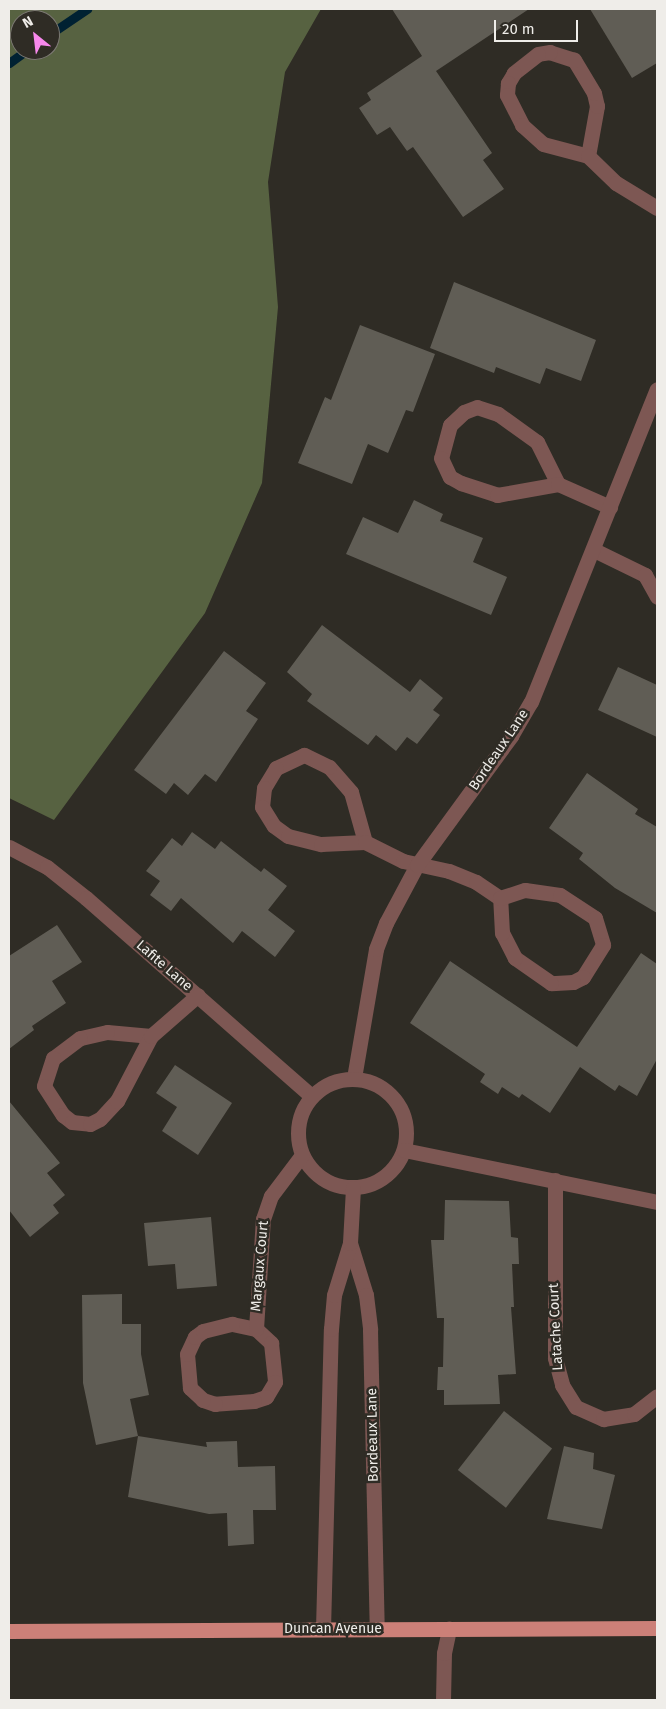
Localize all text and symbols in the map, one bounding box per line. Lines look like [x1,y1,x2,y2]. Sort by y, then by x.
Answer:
north arrow [10,10,60,60]
scale bar [496,10,580,42]
text: N [20,13,36,32]
text: 20 m [502,20,535,38]
street label: Bordeaux Lane [466,706,532,794]
street label: Lafite Lane [132,937,196,995]
street label: Margaux Court [248,1220,272,1312]
street label: Latache Court [545,1283,567,1371]
street label: Bordeaux Lane [364,1388,382,1482]
street label: Duncan Avenue [284,1621,382,1637]

